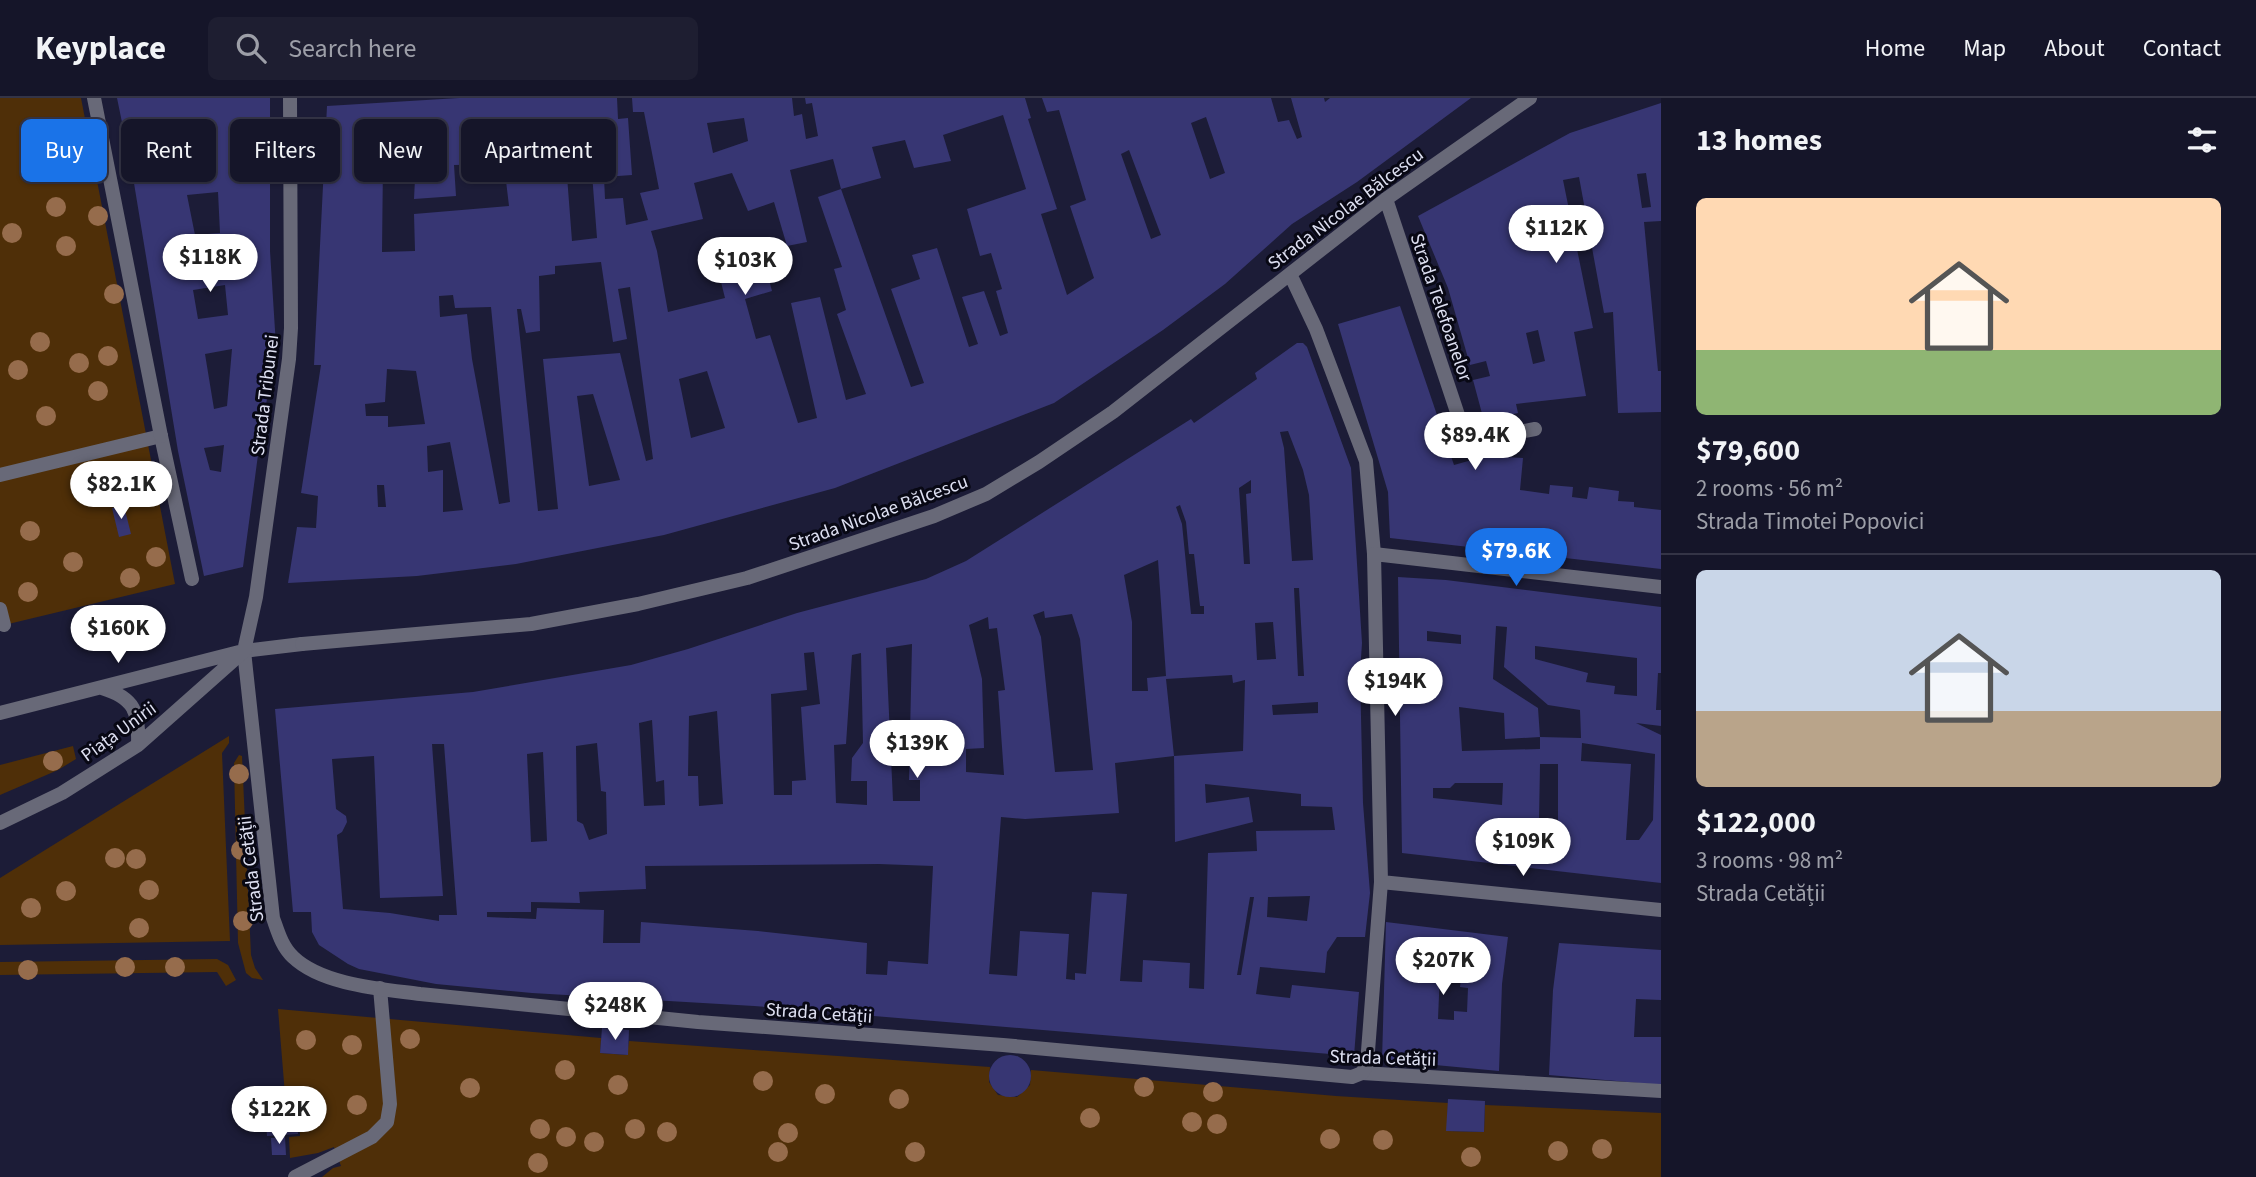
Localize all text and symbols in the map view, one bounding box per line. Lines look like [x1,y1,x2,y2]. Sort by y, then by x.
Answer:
search box [208,17,698,80]
text: Keyplace [35,25,166,72]
icon: search [232,29,270,67]
text: Search here [288,30,416,67]
text: Home [1865,31,1925,66]
text: Map [1963,31,2006,66]
text: About [2044,31,2105,66]
text: Contact [2143,31,2221,66]
chip: Buy [21,119,107,182]
chip: Rent [121,119,216,182]
chip: Filters [230,119,340,182]
chip: New [354,119,447,182]
chip: Apartment [461,119,616,182]
text: 13 homes [1696,119,1822,162]
icon: filters [2183,121,2221,159]
street label: Strada Nicolae Bălcescu [1262,141,1430,277]
pin: $112K [1507,206,1605,265]
text: $112K [1525,211,1587,244]
street label: Strada Telefoanelor [1403,230,1479,385]
pin: $118K [161,234,259,294]
pin: $103K [696,238,794,297]
text: $118K [179,240,241,273]
text: $103K [714,243,776,276]
icon: home [1896,243,2022,369]
street label: Strada Tribunei [245,333,286,457]
pin: $89.4K [1418,412,1532,472]
text: $89.4K [1440,418,1510,451]
text: $79,600 [1696,429,1800,472]
pin: $82.1K [64,462,178,521]
text: $82.1K [86,467,156,500]
street label: Strada Nicolae Bălcescu [785,468,972,558]
text: 2 rooms · 56 m² [1696,472,1843,505]
text: Strada Timotei Popovici [1696,505,1924,538]
pin: $79.6K [1459,528,1573,588]
text: $79.6K [1481,534,1551,567]
pin: $160K [69,606,167,665]
text: $160K [87,611,149,644]
icon: home [1896,615,2022,741]
pin: $194K [1346,658,1444,718]
text: $194K [1364,664,1426,697]
street label: Piața Unirii [76,696,162,769]
pin: $139K [868,720,966,780]
text: $139K [886,726,948,759]
text: $122,000 [1696,801,1816,844]
street label: Strada Cetății [232,814,271,924]
pin: $109K [1474,818,1572,878]
text: $109K [1492,824,1554,857]
text: 3 rooms · 98 m² [1696,844,1843,877]
text: Strada Cetății [1696,877,1825,910]
pin: $207K [1394,937,1492,997]
text: $207K [1412,943,1474,976]
pin: $248K [566,982,664,1042]
text: $248K [584,988,646,1021]
street label: Strada Cetății [765,996,873,1031]
street label: Strada Cetății [1329,1043,1437,1074]
pin: $122K [230,1086,328,1146]
text: $122K [248,1092,310,1125]

